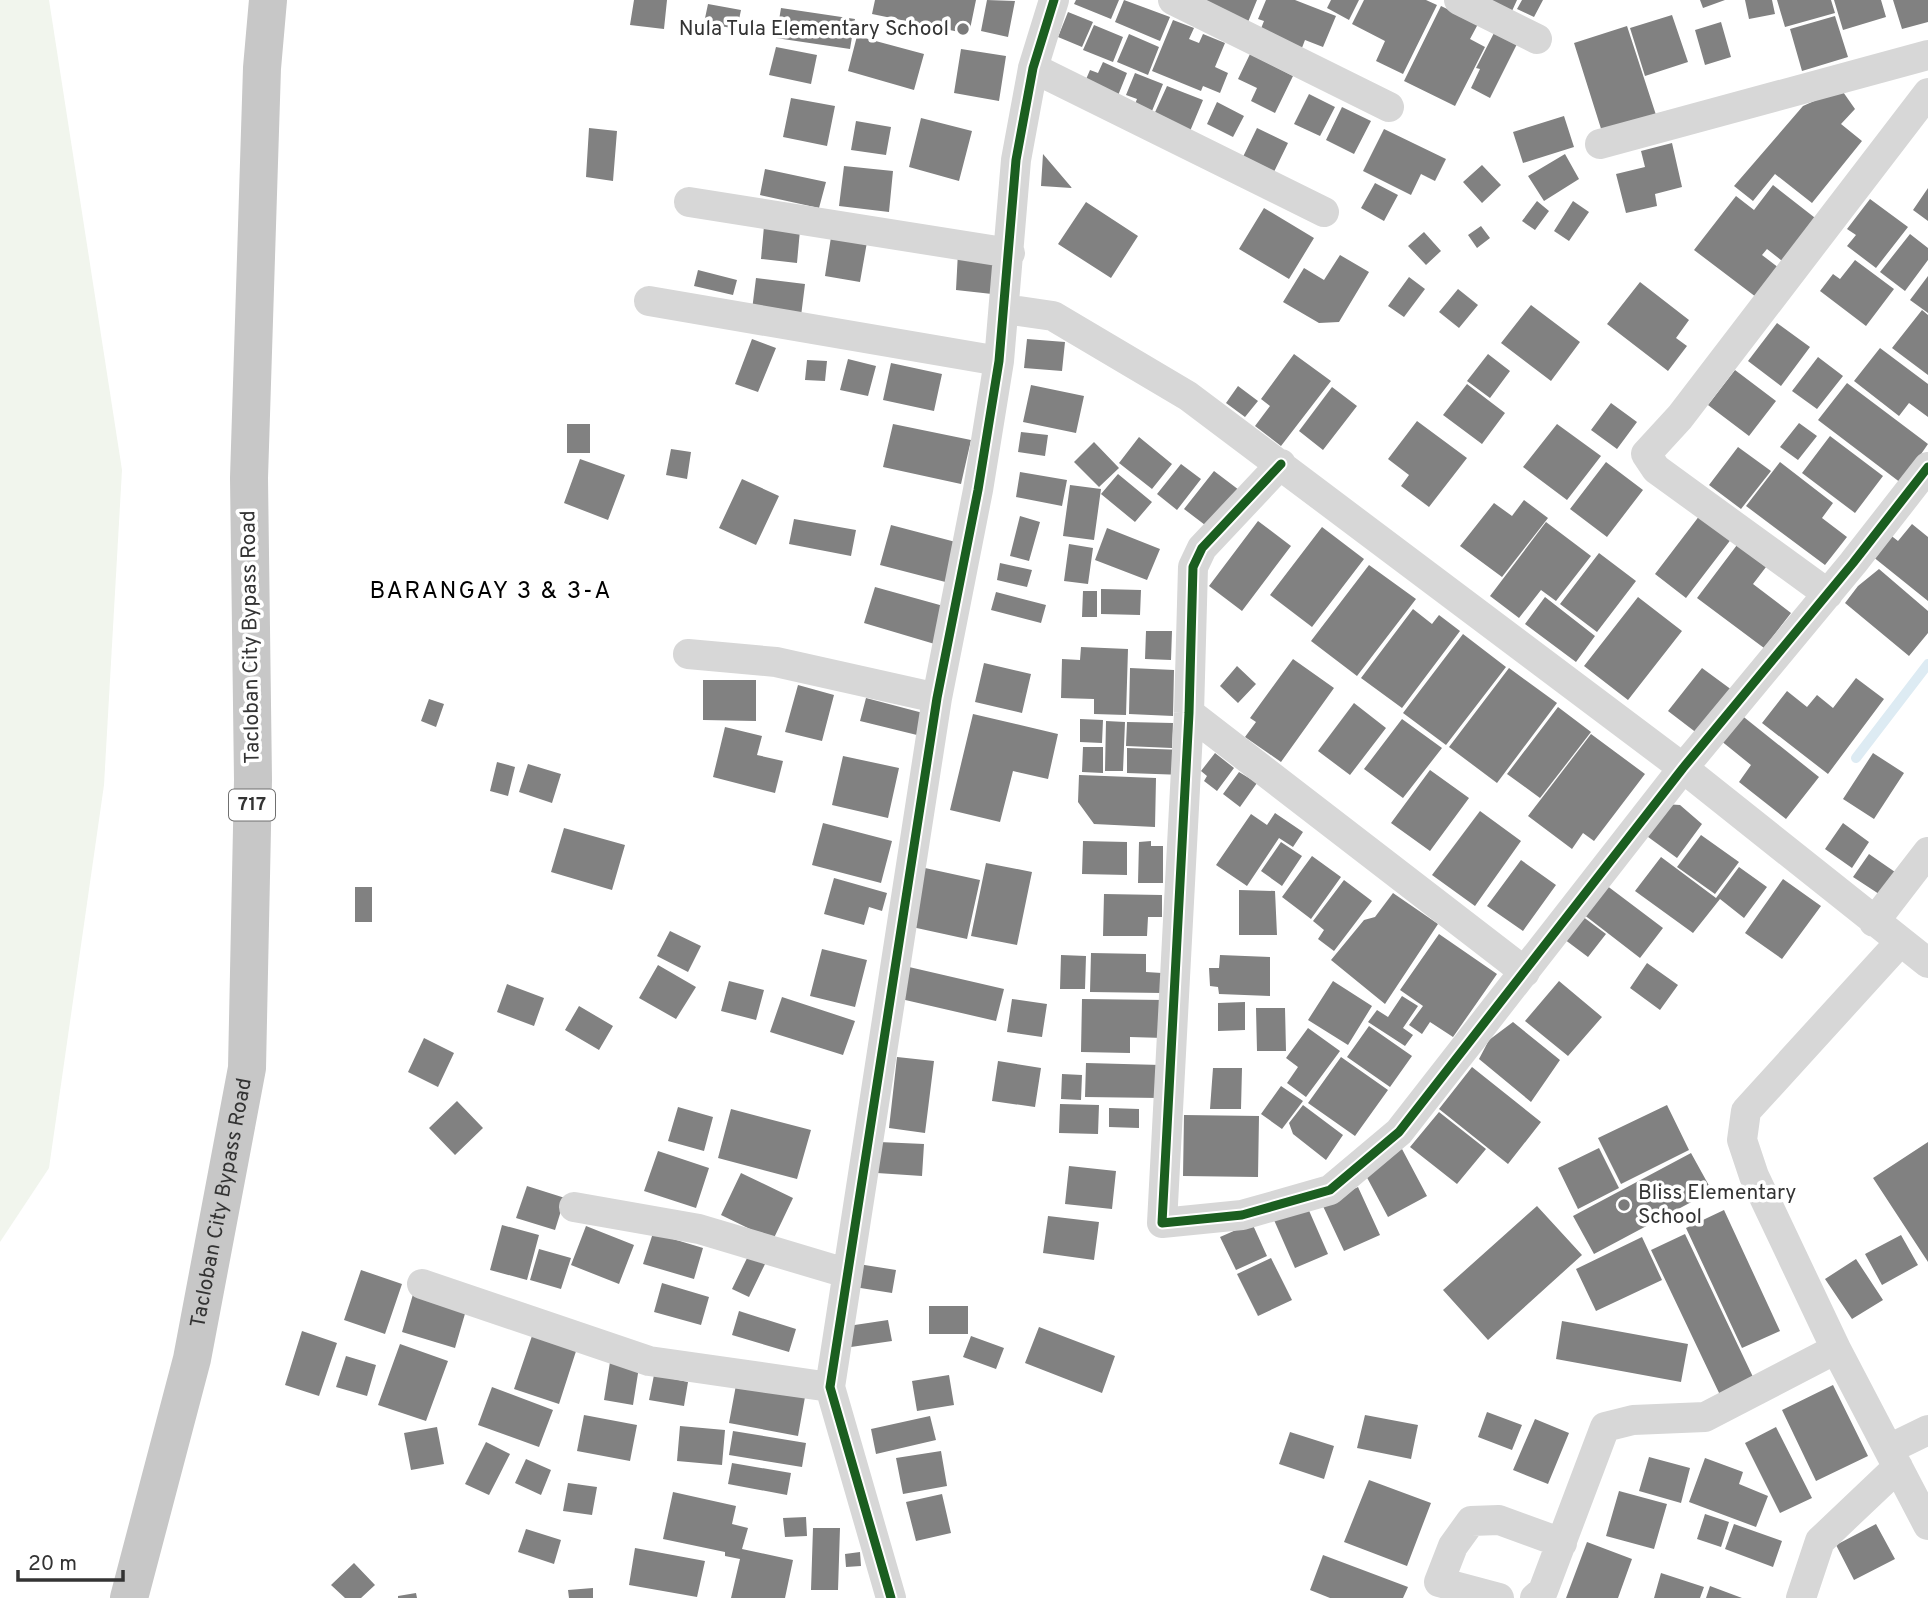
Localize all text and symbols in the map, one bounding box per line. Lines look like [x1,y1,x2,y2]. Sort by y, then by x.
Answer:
place label: Nula Tula Elementary School [679,16,949,43]
marker: Nula Tula Elementary School [955,21,971,37]
street label: Tacloban City Bypass Road [235,510,267,764]
district label: BARANGAY 3 & 3-A [369,577,613,607]
road number: 717 [229,790,275,820]
street label: Tacloban City Bypass Road [185,1076,258,1330]
place label: Bliss Elementary School [1638,1180,1796,1231]
marker: Bliss Elementary School [1616,1197,1632,1213]
scale bar [18,1538,122,1582]
text: 20 m [28,1551,77,1578]

